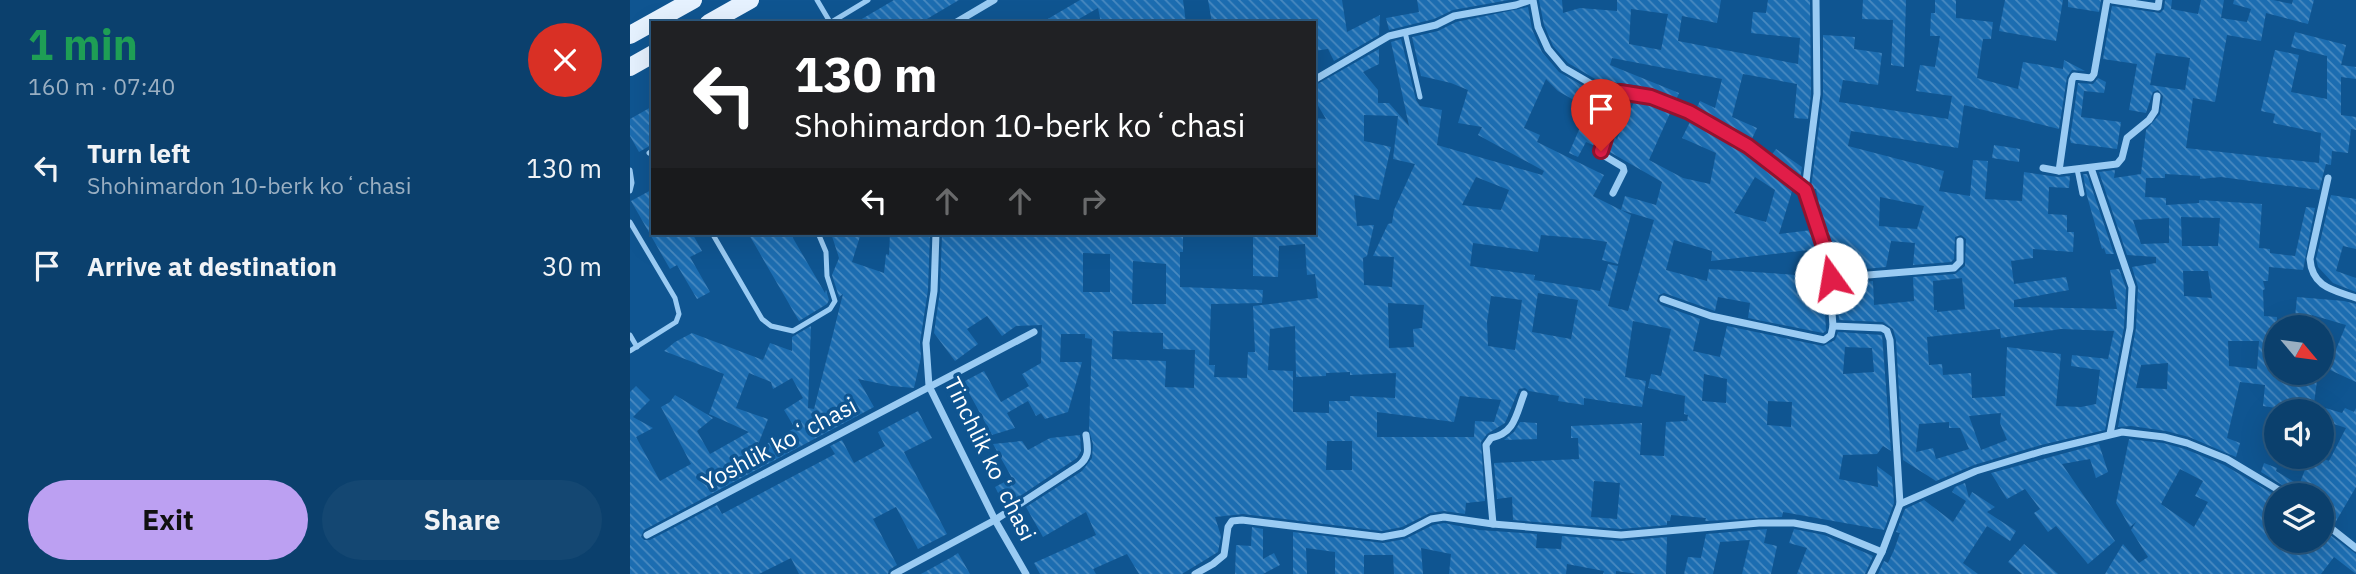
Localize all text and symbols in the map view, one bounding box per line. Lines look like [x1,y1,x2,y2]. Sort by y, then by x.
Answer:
text: 1 min [28,17,138,72]
button: close [528,23,602,97]
text: 130 m [794,42,938,105]
icon: left [679,49,770,140]
text: 160 m · 07:40 [28,71,175,101]
pin [1571,79,1631,151]
icon: arrive [1582,90,1620,128]
text: Shohimardon 10-berk koʻchasi [794,104,1246,146]
text: Turn left [87,136,190,170]
icon: left [28,149,66,187]
text: 130 m [526,151,602,185]
text: Shohimardon 10-berk koʻchasi [87,170,412,200]
icon: left [855,182,893,220]
icon: ahead [928,182,966,220]
icon: ahead [1001,182,1039,220]
icon: right [1074,182,1112,220]
position arrow [1794,241,1868,315]
icon: arrive [28,247,66,285]
text: Arrive at destination [87,249,337,283]
text: 30 m [542,249,602,283]
north arrow [2264,315,2334,385]
map controls [2264,315,2334,553]
street label: Tinchlik koʻchasi [938,372,1043,545]
street label: Yoshlik koʻchasi [696,390,861,497]
button: sound [2264,399,2334,469]
button: Exit [28,480,308,560]
button: Share [322,480,602,560]
button: layers [2264,483,2334,553]

